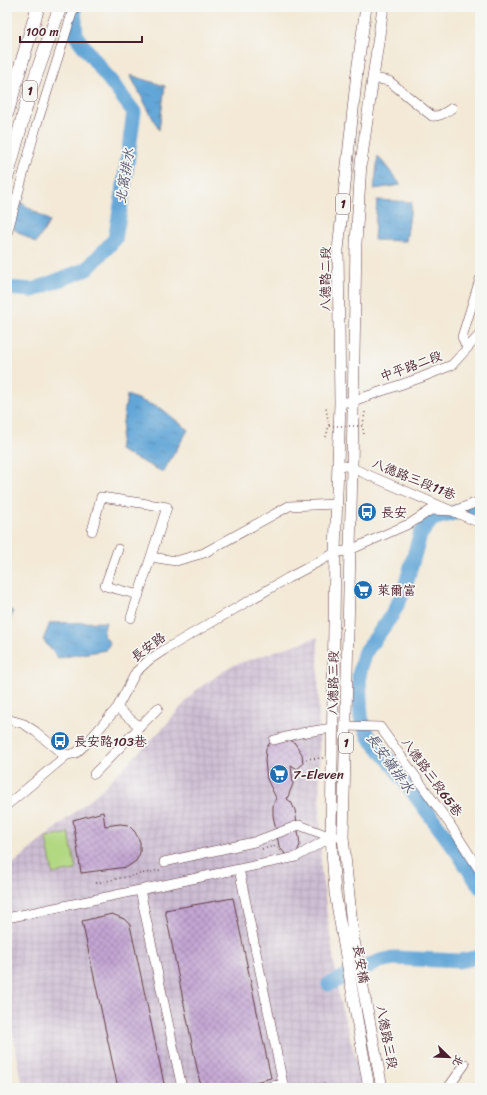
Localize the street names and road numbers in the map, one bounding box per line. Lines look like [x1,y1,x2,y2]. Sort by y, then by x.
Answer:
road number: 1 [23,81,37,101]
road number: 1 [336,194,350,214]
street label: 八德路二段 [314,246,337,312]
street label: 中平路二段 [377,344,445,388]
street label: 八德路三段11巷 [368,452,460,506]
street label: 長安路 [125,626,171,668]
street label: 八德路三段 [321,650,345,716]
street label: 八德路三段65巷 [395,732,469,822]
road number: 1 [339,733,353,753]
street label: 長安橋 [346,943,376,985]
street label: 八德路三段 [370,1003,404,1071]

